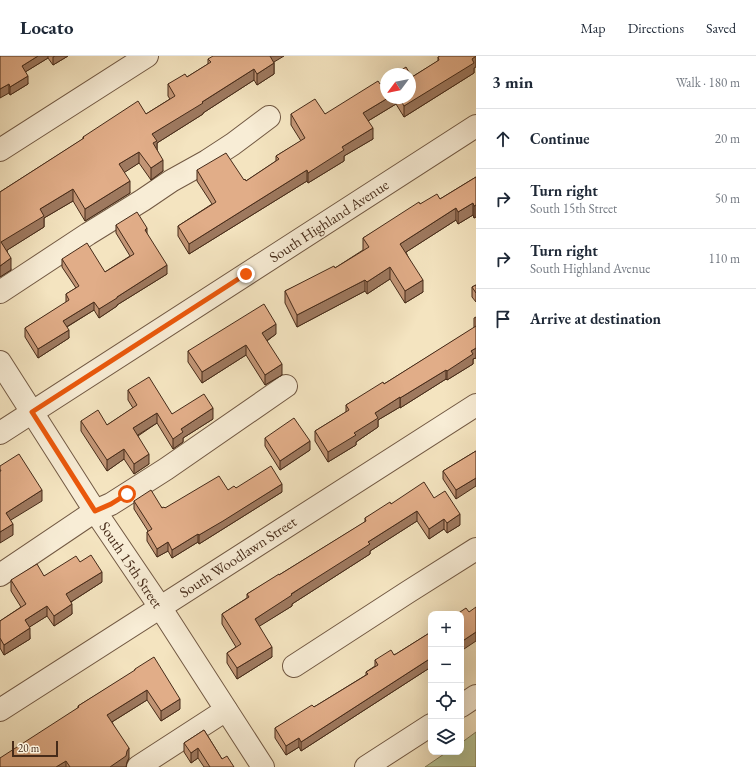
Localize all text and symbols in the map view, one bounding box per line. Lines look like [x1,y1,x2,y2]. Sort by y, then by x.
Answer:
text: Locato [20,15,74,40]
text: Map [580,19,606,37]
text: Directions [628,19,684,37]
text: Saved [706,19,736,37]
north arrow [380,68,416,104]
text: 3 min [492,71,533,93]
text: Walk · 180 m [676,74,740,91]
icon: ahead [492,128,514,150]
text: Continue [530,129,590,148]
text: 20 m [715,130,740,147]
street label: South Highland Avenue [265,175,392,266]
text: Turn right [530,181,598,200]
icon: right [492,188,514,210]
text: 50 m [715,190,740,207]
text: South 15th Street [530,200,617,217]
text: Turn right [530,241,598,260]
icon: right [492,248,514,270]
text: 110 m [709,250,740,267]
text: South Highland Avenue [530,260,650,277]
route end [237,265,255,283]
icon: arrive [492,308,514,330]
text: Arrive at destination [530,309,661,328]
route start [118,485,136,503]
street label: South Woodlawn Street [176,511,300,602]
street label: South 15th Street [95,518,168,612]
map controls [428,611,464,755]
button: + [428,611,464,647]
button: − [428,647,464,683]
button: locate [428,683,464,719]
button: layers [428,719,464,755]
scale bar [12,739,58,758]
text: 20 m [18,741,39,755]

